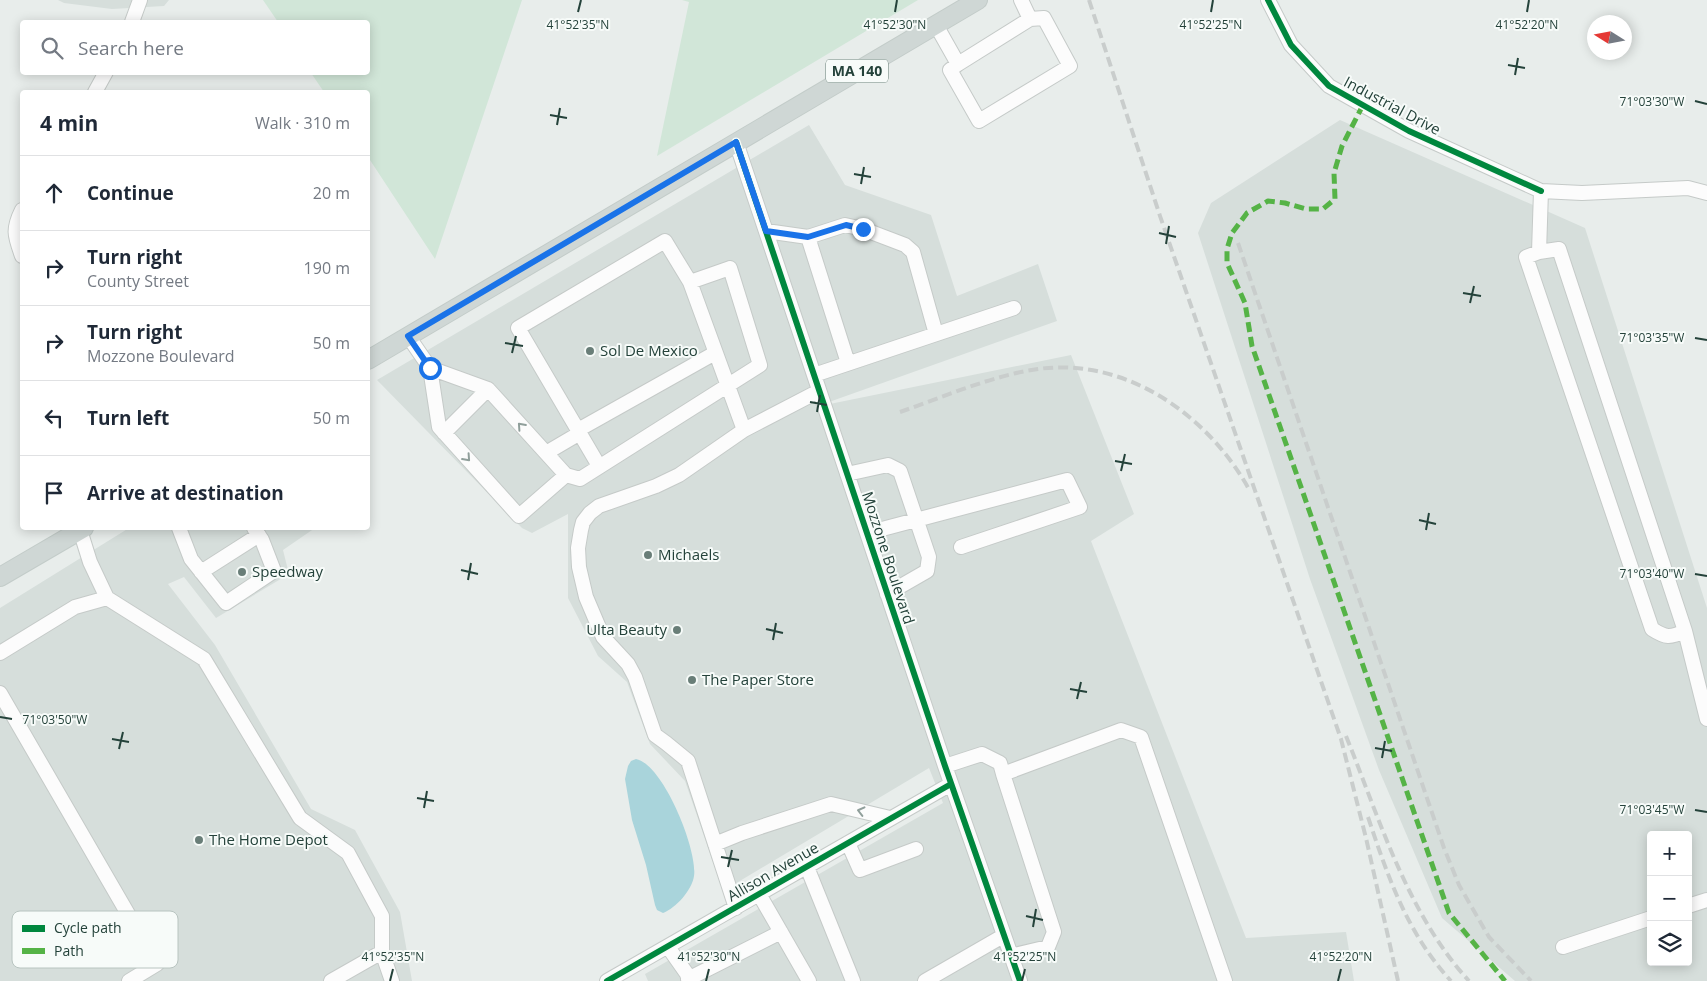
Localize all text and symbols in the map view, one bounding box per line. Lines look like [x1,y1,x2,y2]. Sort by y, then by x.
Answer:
north arrow [1587,15,1632,60]
text: 41°52'35"N [547,16,609,33]
text: 41°52'30"N [864,16,926,33]
text: 41°52'25"N [1180,16,1242,33]
text: 41°52'20"N [1496,16,1558,33]
search box [20,20,370,75]
icon: search [38,34,66,62]
text: Search here [78,35,184,61]
road number: MA 140 [826,59,888,82]
street label: Industrial Drive [1341,71,1444,139]
text: 71°03'30"W [1620,93,1684,110]
text: 4 min [40,109,98,137]
text: Walk · 310 m [255,112,350,134]
icon: ahead [40,179,68,207]
text: Continue [87,180,174,206]
text: 20 m [313,182,350,204]
route end [852,218,875,241]
text: Turn right [87,244,182,270]
icon: right [40,254,68,282]
text: 190 m [304,257,350,279]
text: County Street [87,270,189,292]
text: Turn right [87,319,182,345]
icon: right [40,329,68,357]
text: 71°03'35"W [1620,329,1684,346]
text: 50 m [313,332,350,354]
place label: Sol De Mexico [600,340,698,360]
text: Mozzone Boulevard [87,345,235,367]
marker: Sol De Mexico [584,345,596,357]
route start [419,357,442,380]
icon: left [40,404,68,432]
text: Turn left [87,405,169,431]
text: 50 m [313,407,350,429]
one-way arrow [518,423,527,432]
one-way arrow [461,452,470,461]
icon: arrive [40,479,68,507]
text: Arrive at destination [87,480,284,506]
street label: Mozzone Boulevard [858,489,920,627]
place label: Michaels [658,544,719,564]
marker: Michaels [642,549,654,561]
place label: Speedway [252,561,323,581]
text: 71°03'40"W [1620,565,1684,582]
marker: Speedway [236,566,248,578]
place label: Ulta Beauty [586,619,667,639]
marker: Ulta Beauty [671,624,683,636]
place label: The Paper Store [702,669,814,689]
marker: The Paper Store [686,674,698,686]
text: 71°03'50"W [23,711,87,728]
text: 71°03'45"W [1620,801,1684,818]
one-way arrow [856,806,865,817]
place label: The Home Depot [209,829,328,849]
map controls [1647,831,1692,966]
button: + [1647,831,1692,876]
marker: The Home Depot [193,834,205,846]
street label: Allison Avenue [723,837,822,905]
button: − [1647,876,1692,921]
legend [12,911,178,968]
text: Cycle path [54,918,122,937]
button: layers [1647,921,1692,966]
text: Path [54,941,84,960]
text: 41°52'35"N [362,948,424,965]
text: 41°52'30"N [678,948,740,965]
text: 41°52'25"N [994,948,1056,965]
text: 41°52'20"N [1310,948,1372,965]

